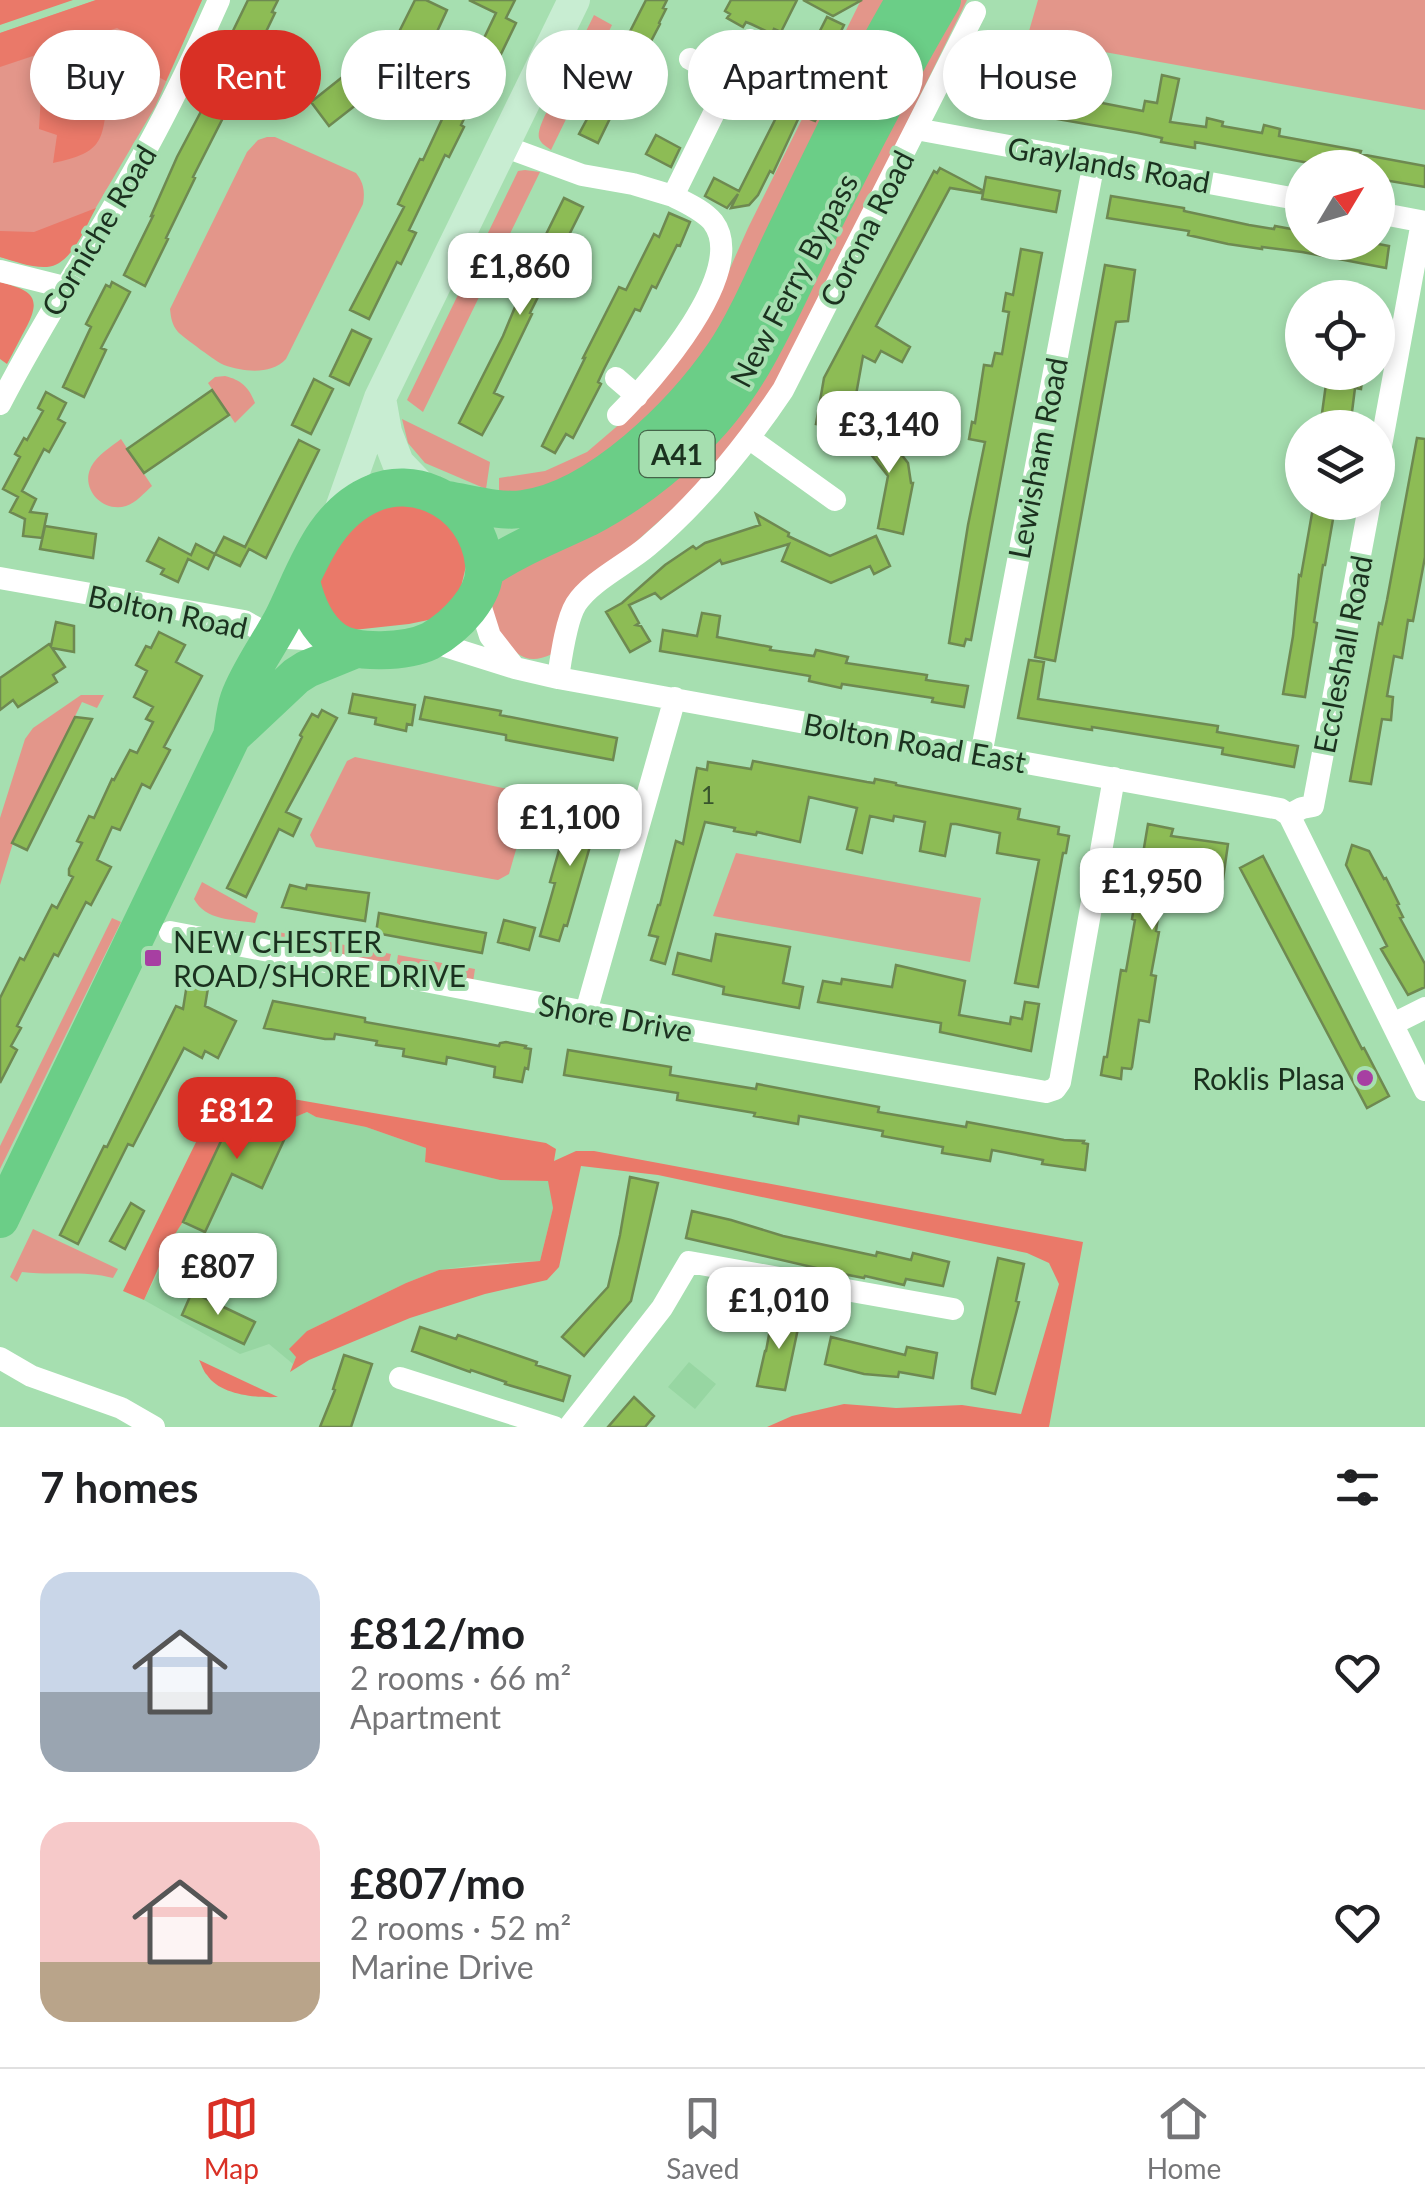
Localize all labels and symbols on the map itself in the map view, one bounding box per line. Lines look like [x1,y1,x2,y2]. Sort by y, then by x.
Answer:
street label: Graylands Road [1005,128,1213,200]
street label: Corniche Road [33,138,163,322]
street label: Corona Road [811,144,921,312]
north arrow [1285,150,1395,260]
street label: New Ferry Bypass [722,167,864,393]
pin: £1,860 [439,233,601,318]
street label: Lewisham Road [1000,354,1074,562]
pin: £3,140 [808,391,970,476]
road number: A41 [640,431,714,477]
street label: Eccleshall Road [1305,552,1379,756]
street label: Bolton Road [85,577,251,645]
street label: Bolton Road East [801,705,1029,779]
house number: 1 [701,779,715,809]
pin: £1,100 [489,784,651,869]
pin: £1,950 [1071,848,1233,933]
place label: NEW CHESTER ROAD/SHORE DRIVE [173,923,466,993]
marker: NEW CHESTER ROAD/SHORE DRIVE [142,947,164,969]
street label: Shore Drive [536,986,696,1048]
place label: Roklis Plasa [1192,1060,1345,1096]
marker: Roklis Plasa [1354,1067,1376,1089]
pin: £812 [178,1077,296,1162]
pin: £807 [159,1233,277,1318]
pin: £1,010 [698,1267,860,1352]

